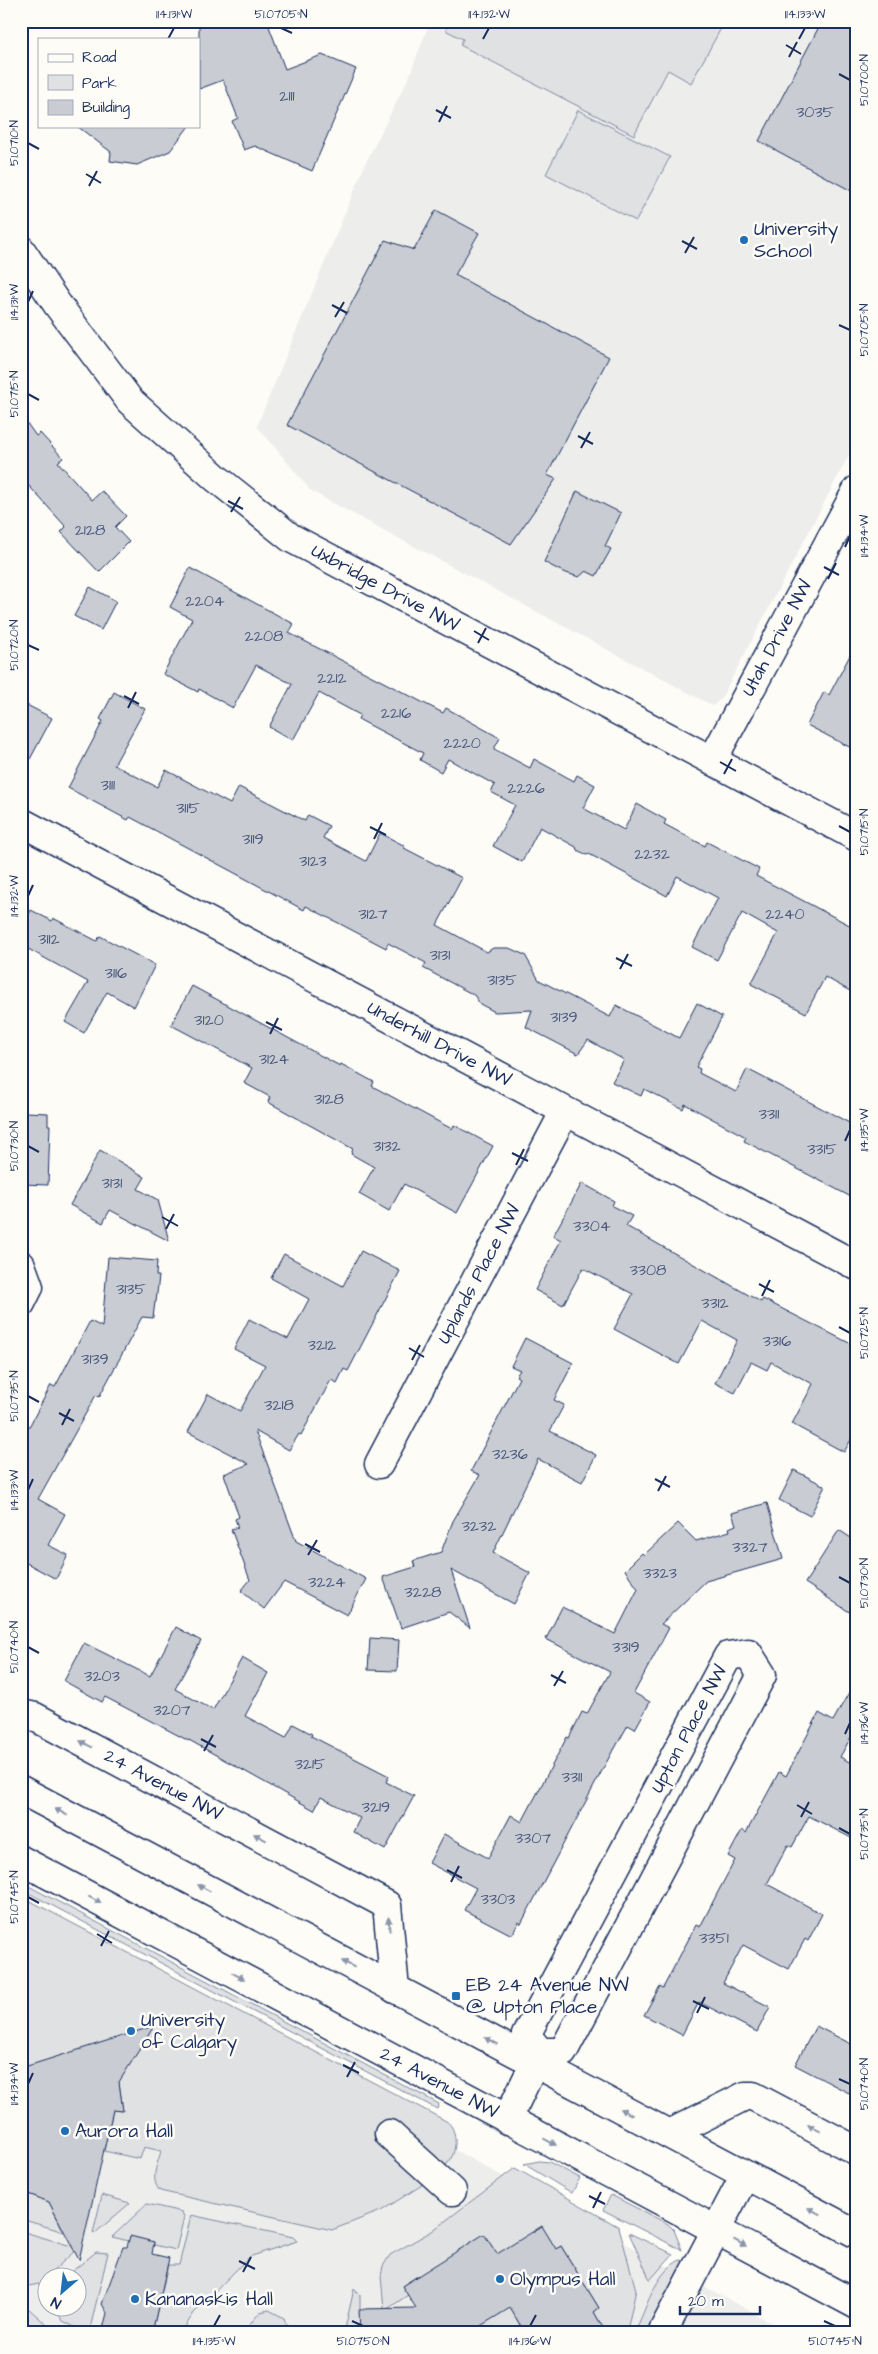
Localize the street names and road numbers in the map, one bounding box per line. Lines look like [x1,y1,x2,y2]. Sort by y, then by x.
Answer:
street label: Uxbridge Drive NW [306,538,464,639]
street label: Utah Drive NW [735,575,819,701]
street label: Underhill Drive NW [362,995,516,1093]
street label: Uplands Place NW [431,1199,527,1349]
street label: Upton Place NW [644,1660,734,1798]
street label: 24 Avenue NW [99,1742,227,1828]
street label: 24 Avenue NW [375,2040,503,2126]

